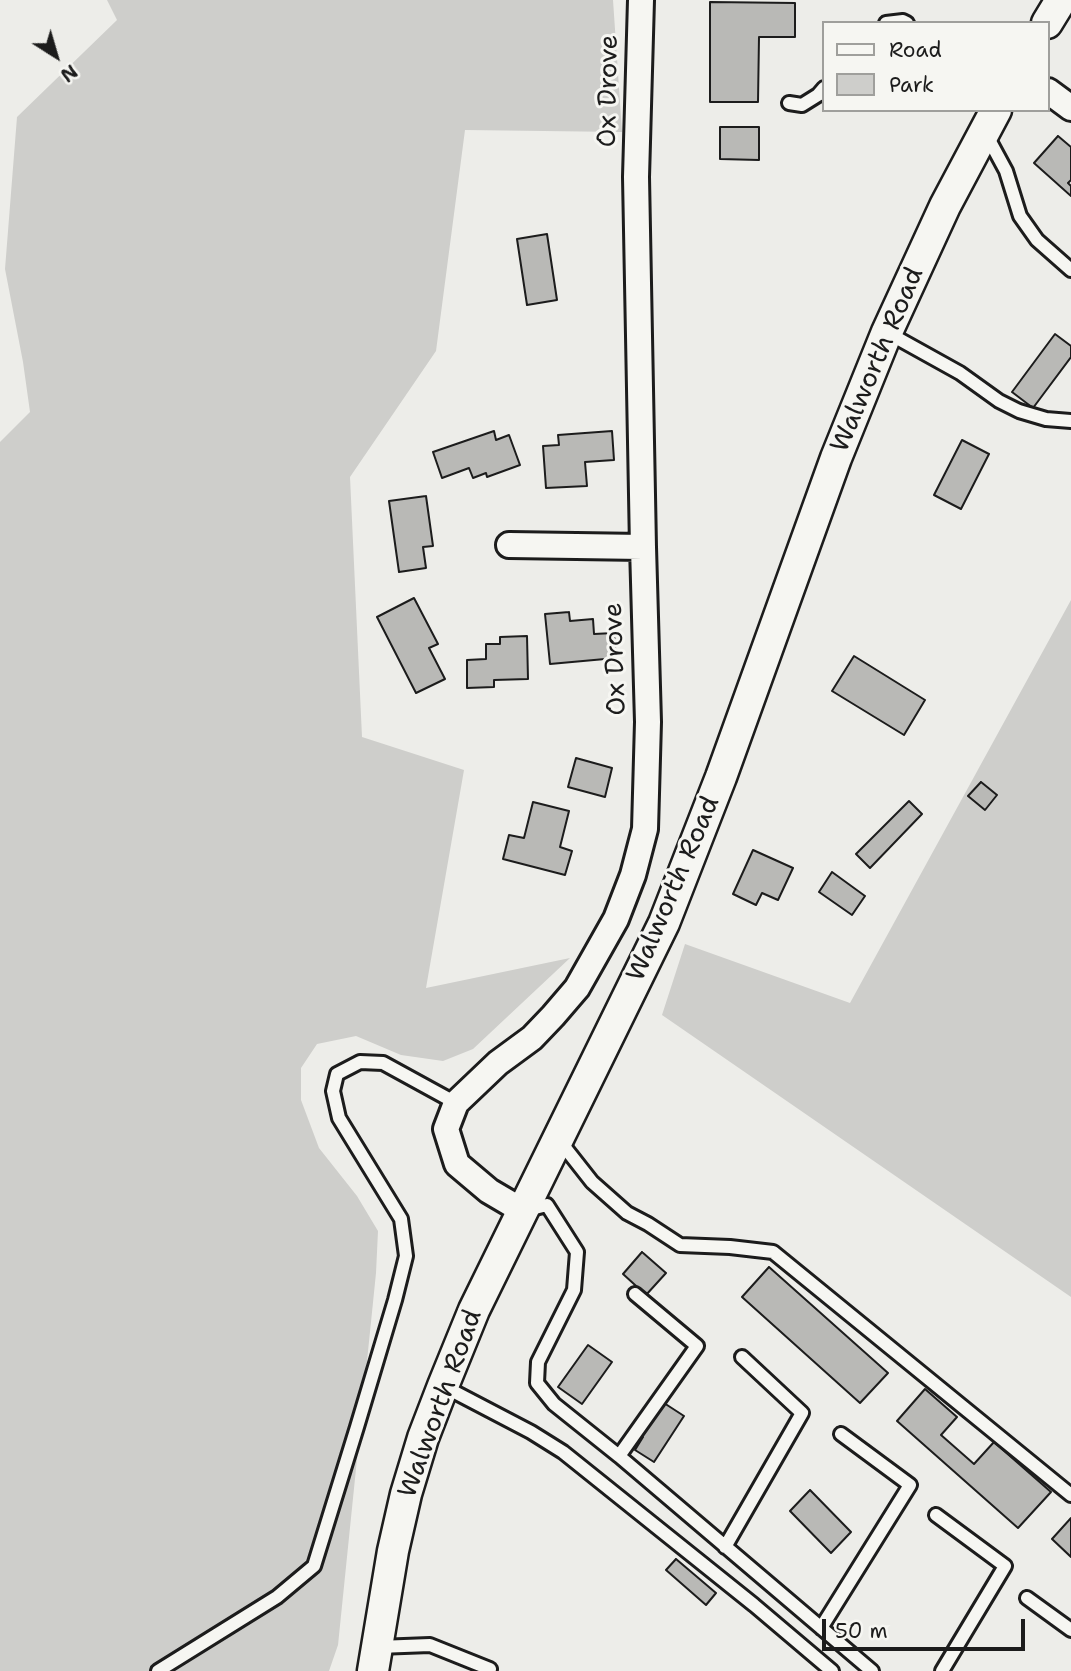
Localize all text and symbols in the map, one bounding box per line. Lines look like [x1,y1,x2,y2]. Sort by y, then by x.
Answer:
north arrow [21,21,91,91]
legend [822,21,1050,112]
street label: Ox Drove [592,34,626,148]
text: Road [889,36,942,64]
text: N [55,59,82,88]
text: Park [889,71,934,99]
street label: Walworth Road [825,263,931,457]
street label: Ox Drove [598,602,634,716]
street label: Walworth Road [621,792,727,986]
street label: Walworth Road [392,1306,490,1502]
scale bar [826,1604,1029,1648]
text: 50 m [835,1617,888,1645]

